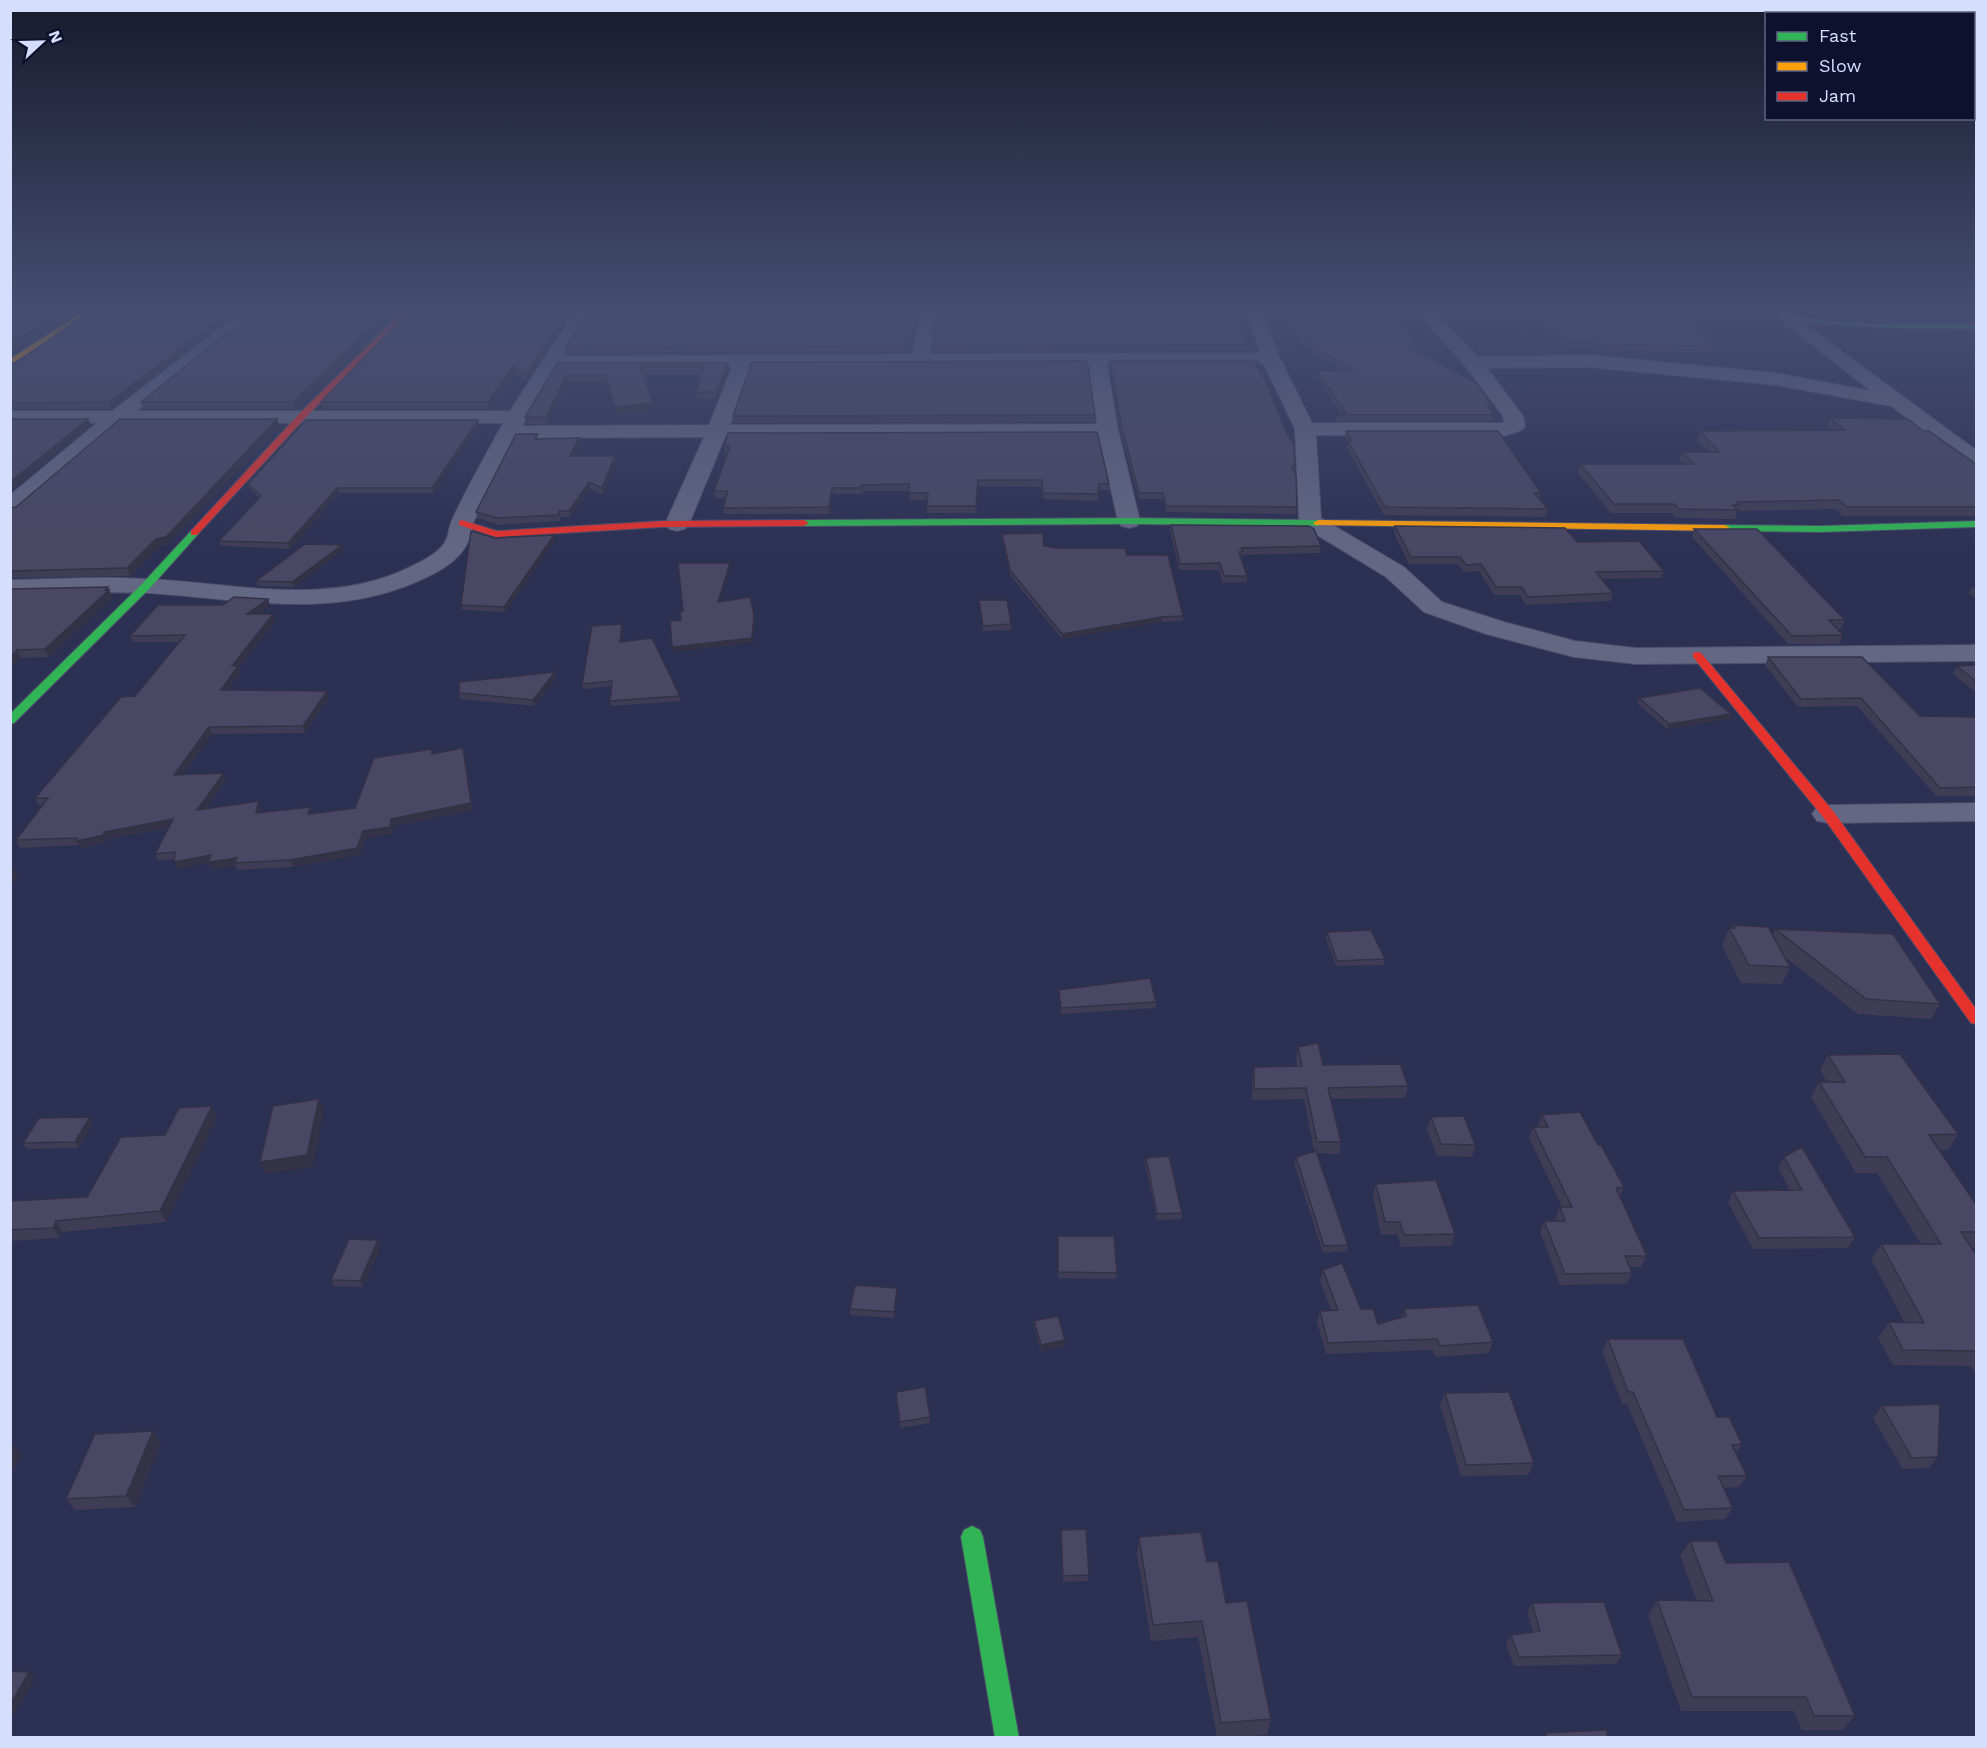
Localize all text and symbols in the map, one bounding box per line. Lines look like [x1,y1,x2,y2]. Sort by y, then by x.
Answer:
north arrow [12,12,72,72]
legend [1765,12,1975,120]
text: Fast [1819,25,1857,46]
text: N [44,28,66,46]
text: Slow [1819,55,1862,76]
text: Jam [1819,85,1856,106]

